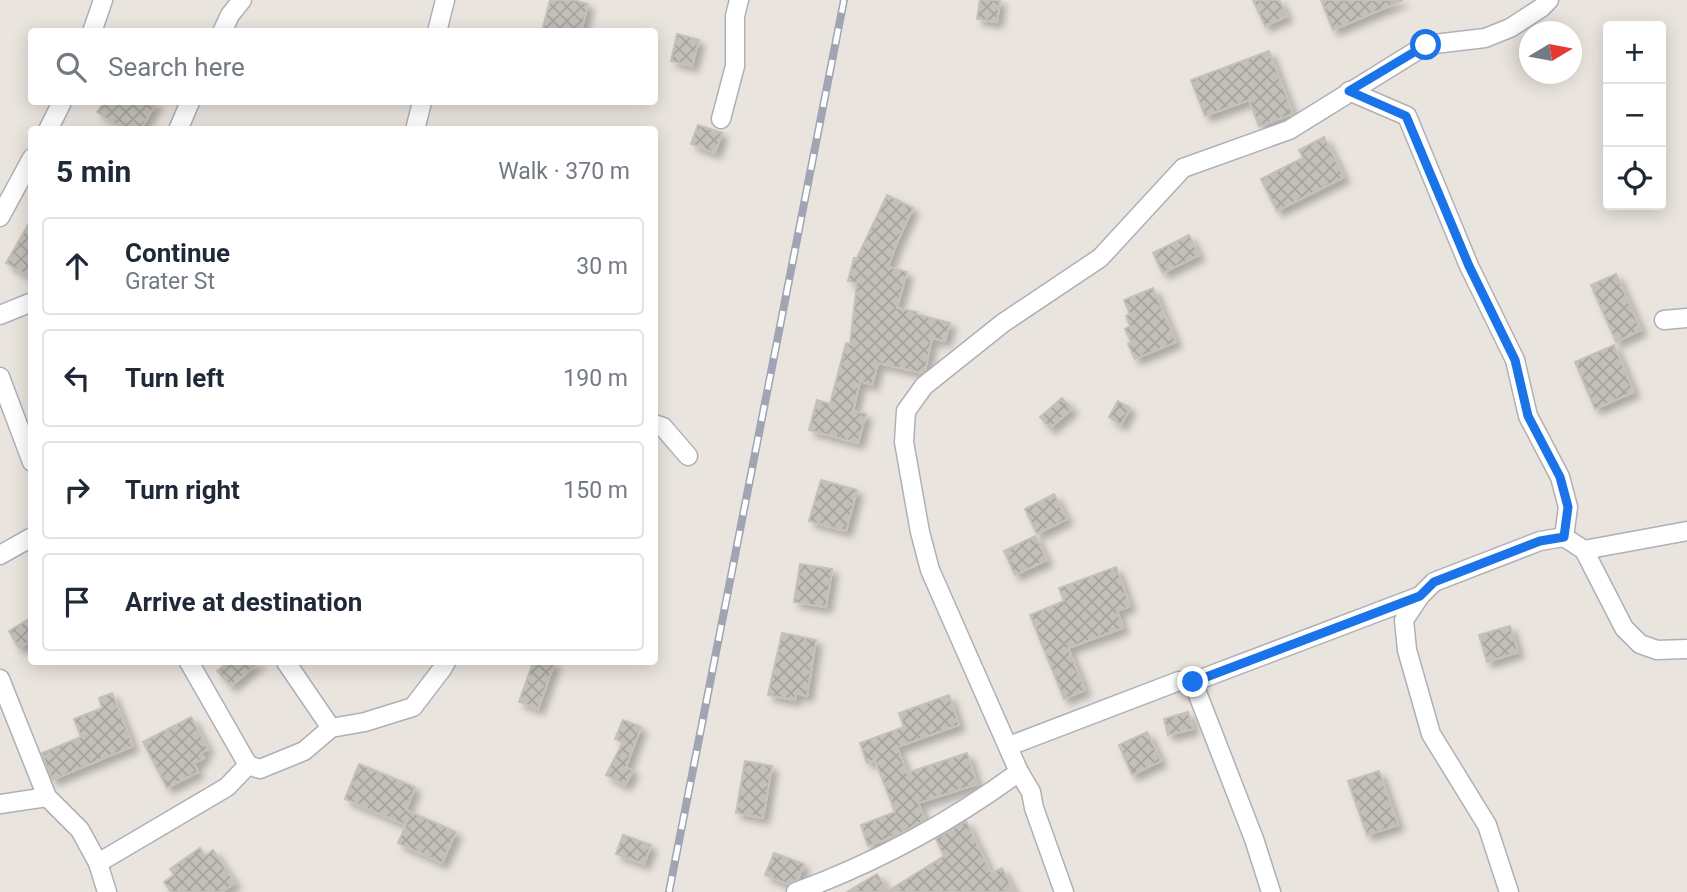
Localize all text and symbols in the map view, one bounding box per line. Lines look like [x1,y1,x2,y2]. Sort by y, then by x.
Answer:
north arrow [1519,21,1582,84]
map controls [1603,21,1666,210]
button: + [1603,21,1666,84]
search box [28,28,658,105]
route start [1410,29,1441,60]
icon: search [52,48,90,86]
text: Search here [108,52,245,82]
button: − [1603,84,1666,147]
button: locate [1603,147,1666,210]
text: 5 min [56,154,131,189]
text: Walk · 370 m [498,158,630,185]
text: Continue [125,238,230,268]
icon: ahead [58,247,96,285]
text: 30 m [576,253,628,280]
text: Grater St [125,268,215,295]
icon: left [58,359,96,397]
text: Turn left [125,363,224,393]
text: 190 m [563,365,628,392]
icon: right [58,471,96,509]
text: Turn right [125,475,240,505]
text: 150 m [563,477,628,504]
icon: arrive [58,583,96,621]
text: Arrive at destination [125,587,362,617]
route end [1177,666,1208,697]

